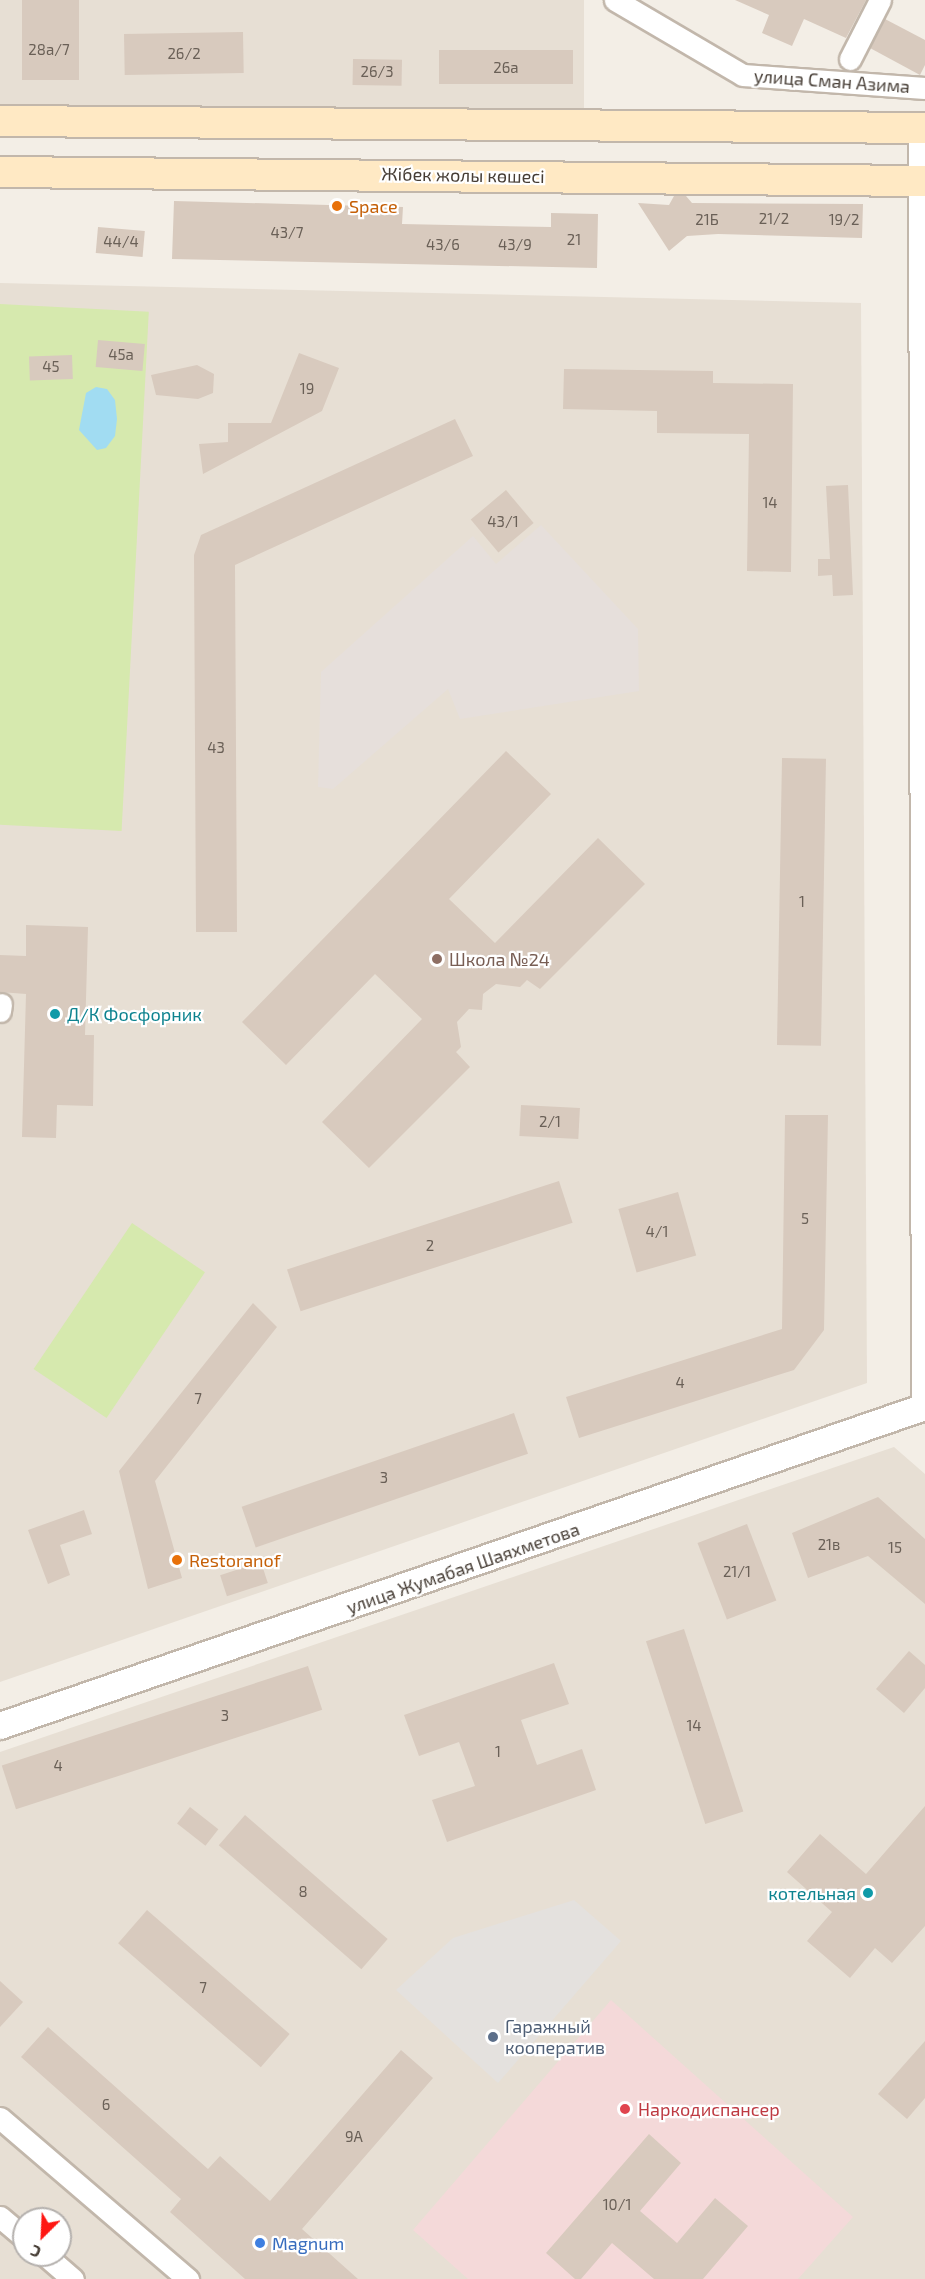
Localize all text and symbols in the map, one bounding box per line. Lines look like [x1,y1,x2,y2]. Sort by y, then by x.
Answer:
house number: 28а/7 [28,41,70,59]
house number: 26/2 [167,45,201,63]
house number: 26а [493,59,519,77]
house number: 26/3 [360,63,394,81]
street label: улица Сман Азима [753,65,911,97]
street label: Жібек жолы көшесі [381,163,545,187]
place label: Space [349,195,398,217]
marker: Space [330,199,344,213]
house number: 21/2 [759,210,789,228]
house number: 21Б [695,211,719,229]
house number: 19/2 [829,211,859,229]
house number: 43/7 [271,224,303,242]
house number: 21 [567,231,581,249]
house number: 44/4 [103,233,139,251]
house number: 43/6 [426,236,460,254]
house number: 43/9 [498,236,532,254]
house number: 45а [108,346,134,364]
house number: 45 [42,358,60,376]
house number: 19 [300,380,314,398]
house number: 14 [762,494,778,512]
house number: 43/1 [487,513,519,531]
house number: 43 [207,739,225,757]
house number: 1 [799,893,805,911]
place label: Школа №24 [449,948,550,970]
marker: Школа №24 [430,952,444,966]
place label: Д/К Фосфорник [67,1003,202,1025]
marker: Д/К Фосфорник [48,1007,62,1021]
house number: 2/1 [539,1113,561,1131]
house number: 5 [801,1210,809,1228]
house number: 4/1 [646,1223,668,1241]
house number: 2 [426,1237,434,1255]
house number: 4 [675,1374,685,1392]
house number: 7 [194,1390,202,1408]
house number: 3 [380,1469,388,1487]
street label: улица Жумабая Шаяхметова [344,1518,582,1618]
house number: 21в [818,1536,840,1554]
house number: 15 [888,1539,902,1557]
place label: Restoranof [189,1549,281,1571]
marker: Restoranof [170,1553,184,1567]
house number: 21/1 [723,1563,751,1581]
house number: 3 [221,1707,229,1725]
house number: 14 [686,1717,702,1735]
house number: 1 [495,1743,501,1761]
house number: 4 [53,1757,63,1775]
place label: котельная [768,1882,856,1904]
house number: 8 [298,1883,308,1901]
marker: котельная [861,1886,875,1900]
house number: 7 [199,1979,207,1997]
place label: Гаражный кооператив [505,2016,605,2058]
marker: Гаражный кооператив [486,2030,500,2044]
house number: 6 [102,2096,110,2114]
place label: Наркодиспансер [638,2098,780,2120]
marker: Наркодиспансер [616,2100,634,2118]
house number: 9А [345,2128,363,2146]
house number: 10/1 [603,2196,631,2214]
north arrow [12,2207,72,2267]
place label: Magnum [272,2232,344,2254]
marker: Magnum [253,2236,267,2250]
text: С [27,2241,43,2263]

